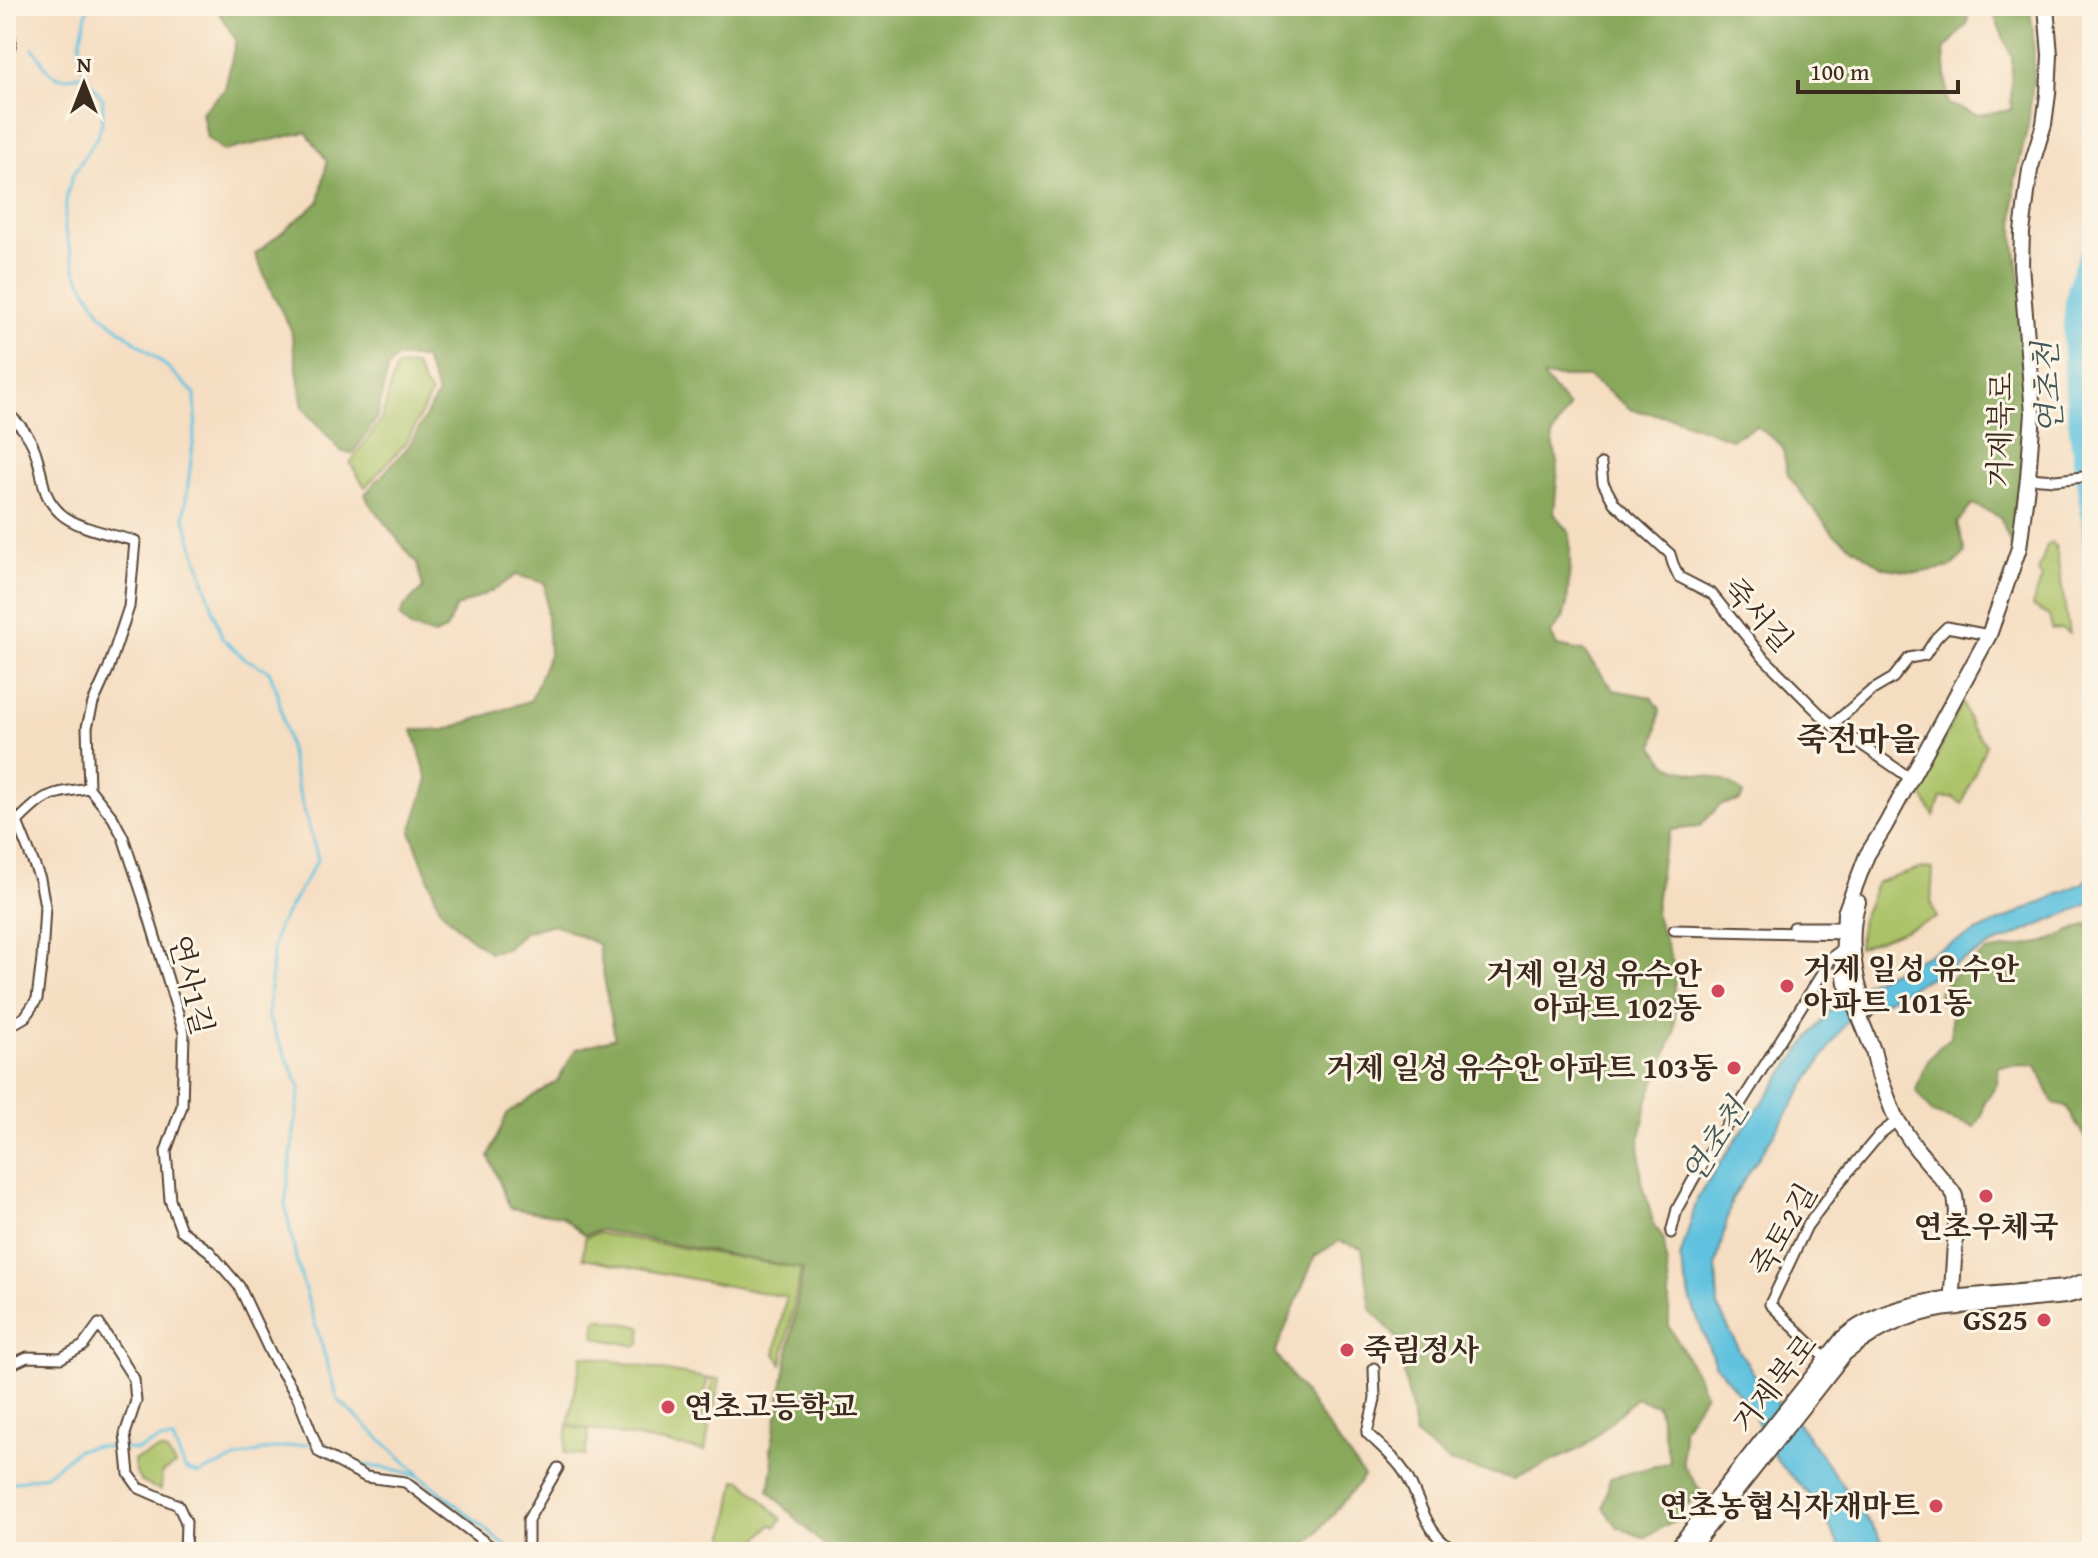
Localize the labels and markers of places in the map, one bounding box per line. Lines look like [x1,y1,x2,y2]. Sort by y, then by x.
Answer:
place label: 거제 일성 유수안 아파트 101동 [1803,946,2019,1024]
place label: 거제 일성 유수안 아파트 102동 [1486,951,1702,1029]
marker: 거제 일성 유수안 아파트 101동 [1778,977,1796,995]
marker: 거제 일성 유수안 아파트 102동 [1709,982,1727,1000]
place label: 거제 일성 유수안 아파트 103동 [1326,1045,1718,1089]
marker: 거제 일성 유수안 아파트 103동 [1725,1059,1743,1077]
marker: 연초우체국 [1977,1187,1995,1205]
place label: 연초우체국 [1914,1204,2058,1248]
place label: GS25 [1963,1297,2028,1341]
marker: GS25 [2035,1311,2053,1329]
place label: 죽림정사 [1363,1327,1479,1371]
marker: 죽림정사 [1338,1341,1356,1359]
place label: 연초고등학교 [684,1384,858,1428]
marker: 연초고등학교 [659,1398,677,1416]
place label: 연초농협식자재마트 [1659,1483,1920,1527]
marker: 연초농협식자재마트 [1927,1497,1945,1515]

